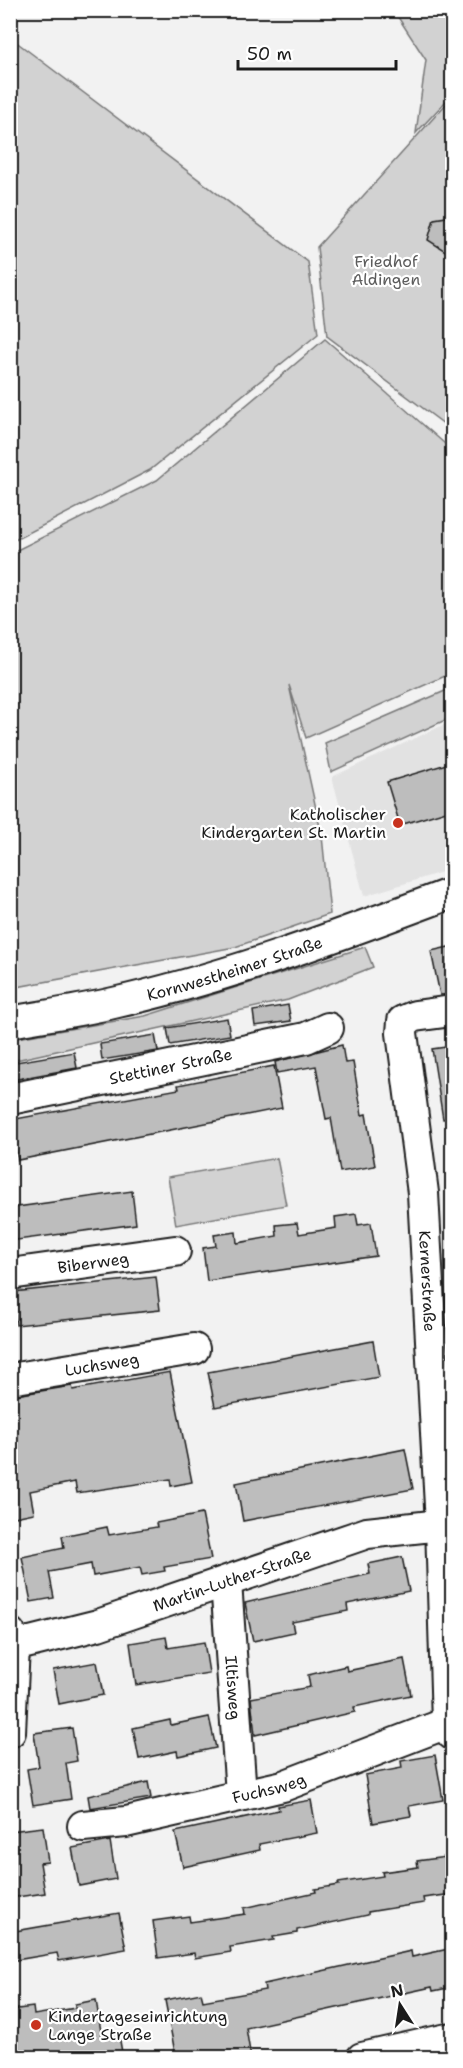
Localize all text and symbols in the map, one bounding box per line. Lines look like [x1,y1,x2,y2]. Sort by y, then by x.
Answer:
scale bar [238,33,396,71]
text: 50 m [247,42,292,66]
park label: Friedhof Aldingen [352,251,421,290]
place label: Katholischer Kindergarten St. Martin [201,804,386,843]
marker: Katholischer Kindergarten St. Martin [391,816,405,830]
street label: Kornwestheimer Straße [144,932,325,1006]
street label: Stettiner Straße [107,1043,234,1089]
street label: Kernerstraße [414,1230,441,1332]
street label: Biberweg [56,1248,130,1278]
street label: Luchsweg [63,1348,141,1381]
street label: Martin-Luther-Straße [150,1543,314,1617]
street label: Iltisweg [220,1655,246,1721]
street label: Fuchsweg [230,1768,309,1808]
north arrow [370,1975,430,2035]
text: N [389,1979,405,2002]
place label: Kindertageseinrichtung Lange Straße [48,2006,228,2045]
marker: Kindertageseinrichtung Lange Straße [29,2018,43,2032]

